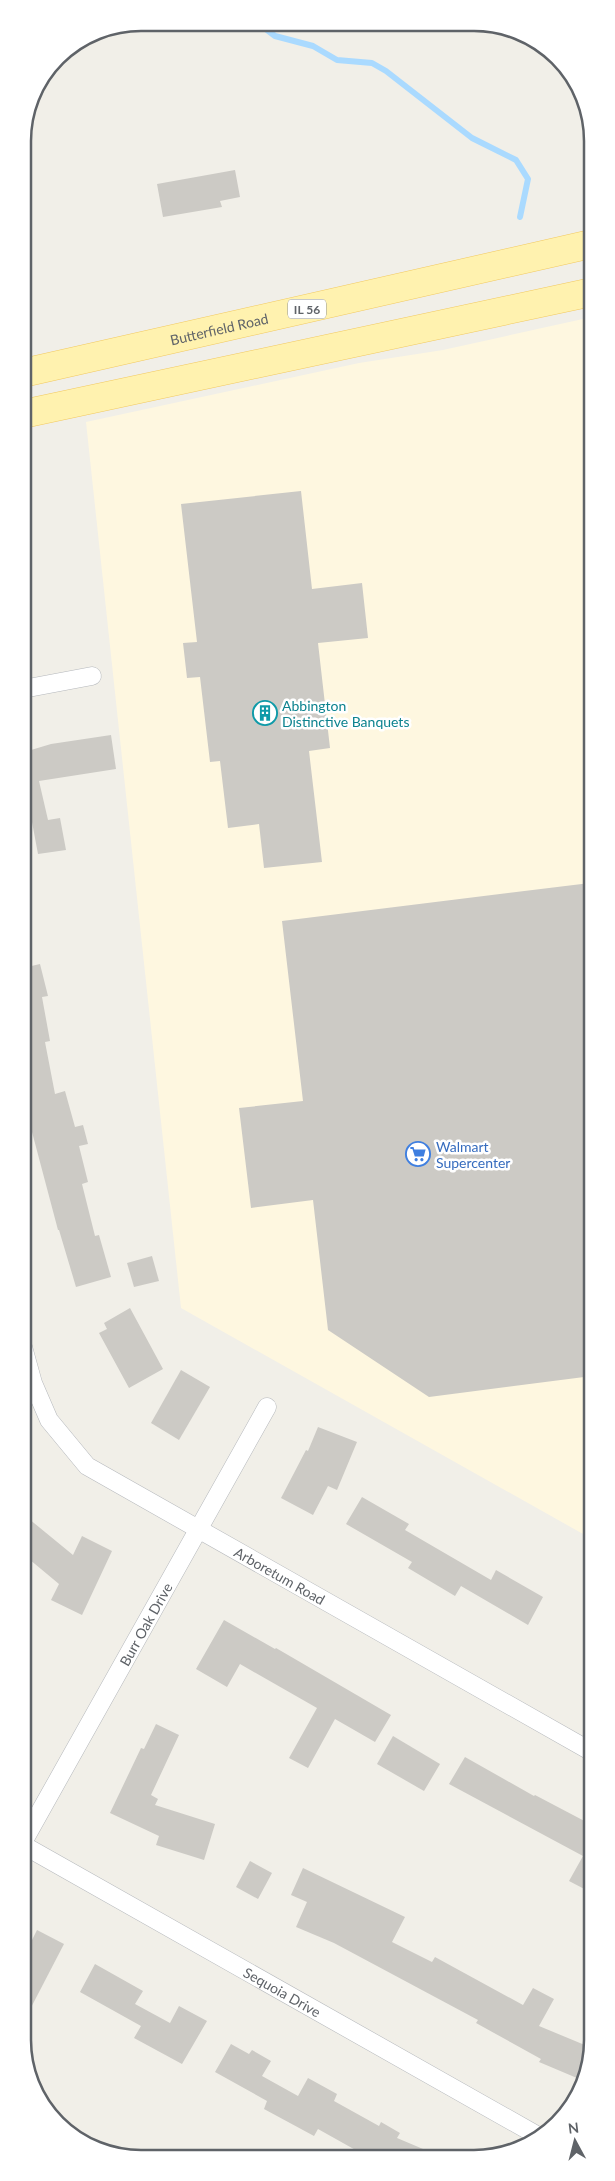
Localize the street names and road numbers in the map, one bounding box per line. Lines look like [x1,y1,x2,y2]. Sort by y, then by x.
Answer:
road number: IL 56 [288,300,326,318]
street label: Butterfield Road [168,309,270,348]
street label: Arboretum Road [232,1543,328,1608]
street label: Burr Oak Drive [115,1580,175,1668]
street label: Sequoia Drive [241,1963,324,2020]

